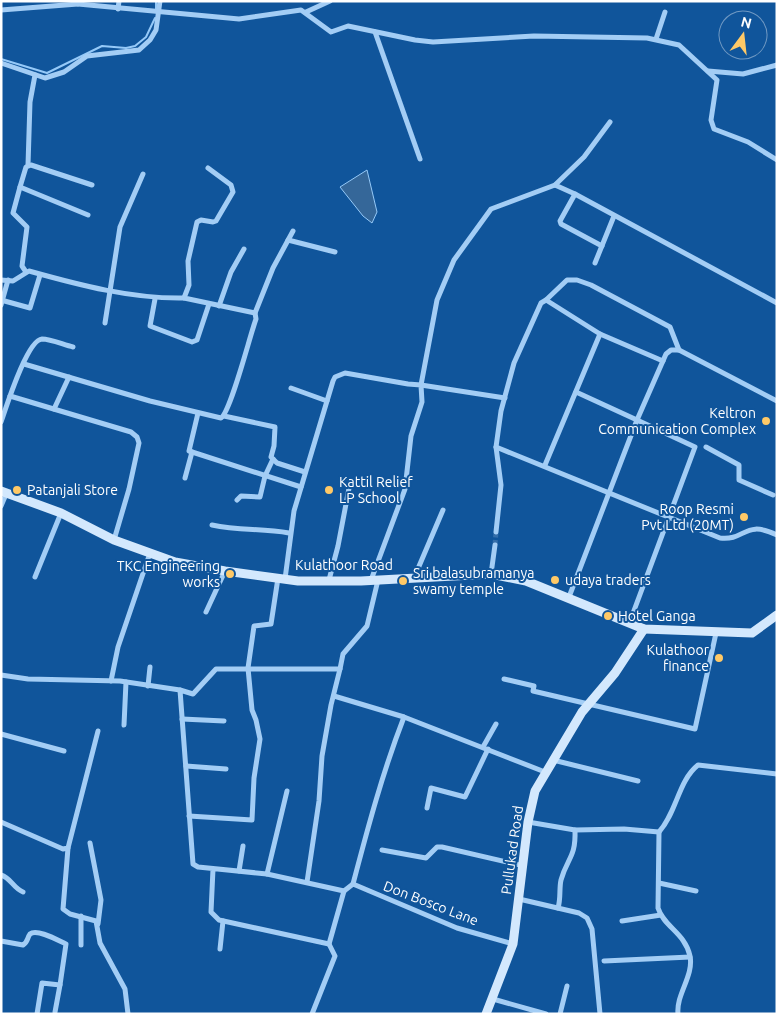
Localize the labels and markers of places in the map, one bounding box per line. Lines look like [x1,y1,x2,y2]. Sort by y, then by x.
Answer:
place label: Keltron Communication Complex [598,405,756,437]
marker: Keltron Communication Complex [760,415,772,427]
place label: Kattil Relief LP School [339,474,413,506]
place label: Patanjali Store [27,482,118,498]
marker: Patanjali Store [11,484,23,496]
marker: Kattil Relief LP School [323,484,335,496]
place label: Roop Resmi Pvt Ltd (20MT) [641,501,734,533]
marker: Roop Resmi Pvt Ltd (20MT) [738,511,750,523]
place label: TKC Engineering works [117,558,220,590]
place label: Sri balasubramanya swamy temple [413,565,534,597]
marker: TKC Engineering works [224,568,236,580]
place label: udaya traders [565,572,651,588]
marker: udaya traders [549,574,561,586]
marker: Sri balasubramanya swamy temple [397,575,409,587]
place label: Hotel Ganga [618,608,696,624]
marker: Hotel Ganga [602,610,614,622]
place label: Kulathoor finance [646,642,710,674]
marker: Kulathoor finance [713,652,725,664]

